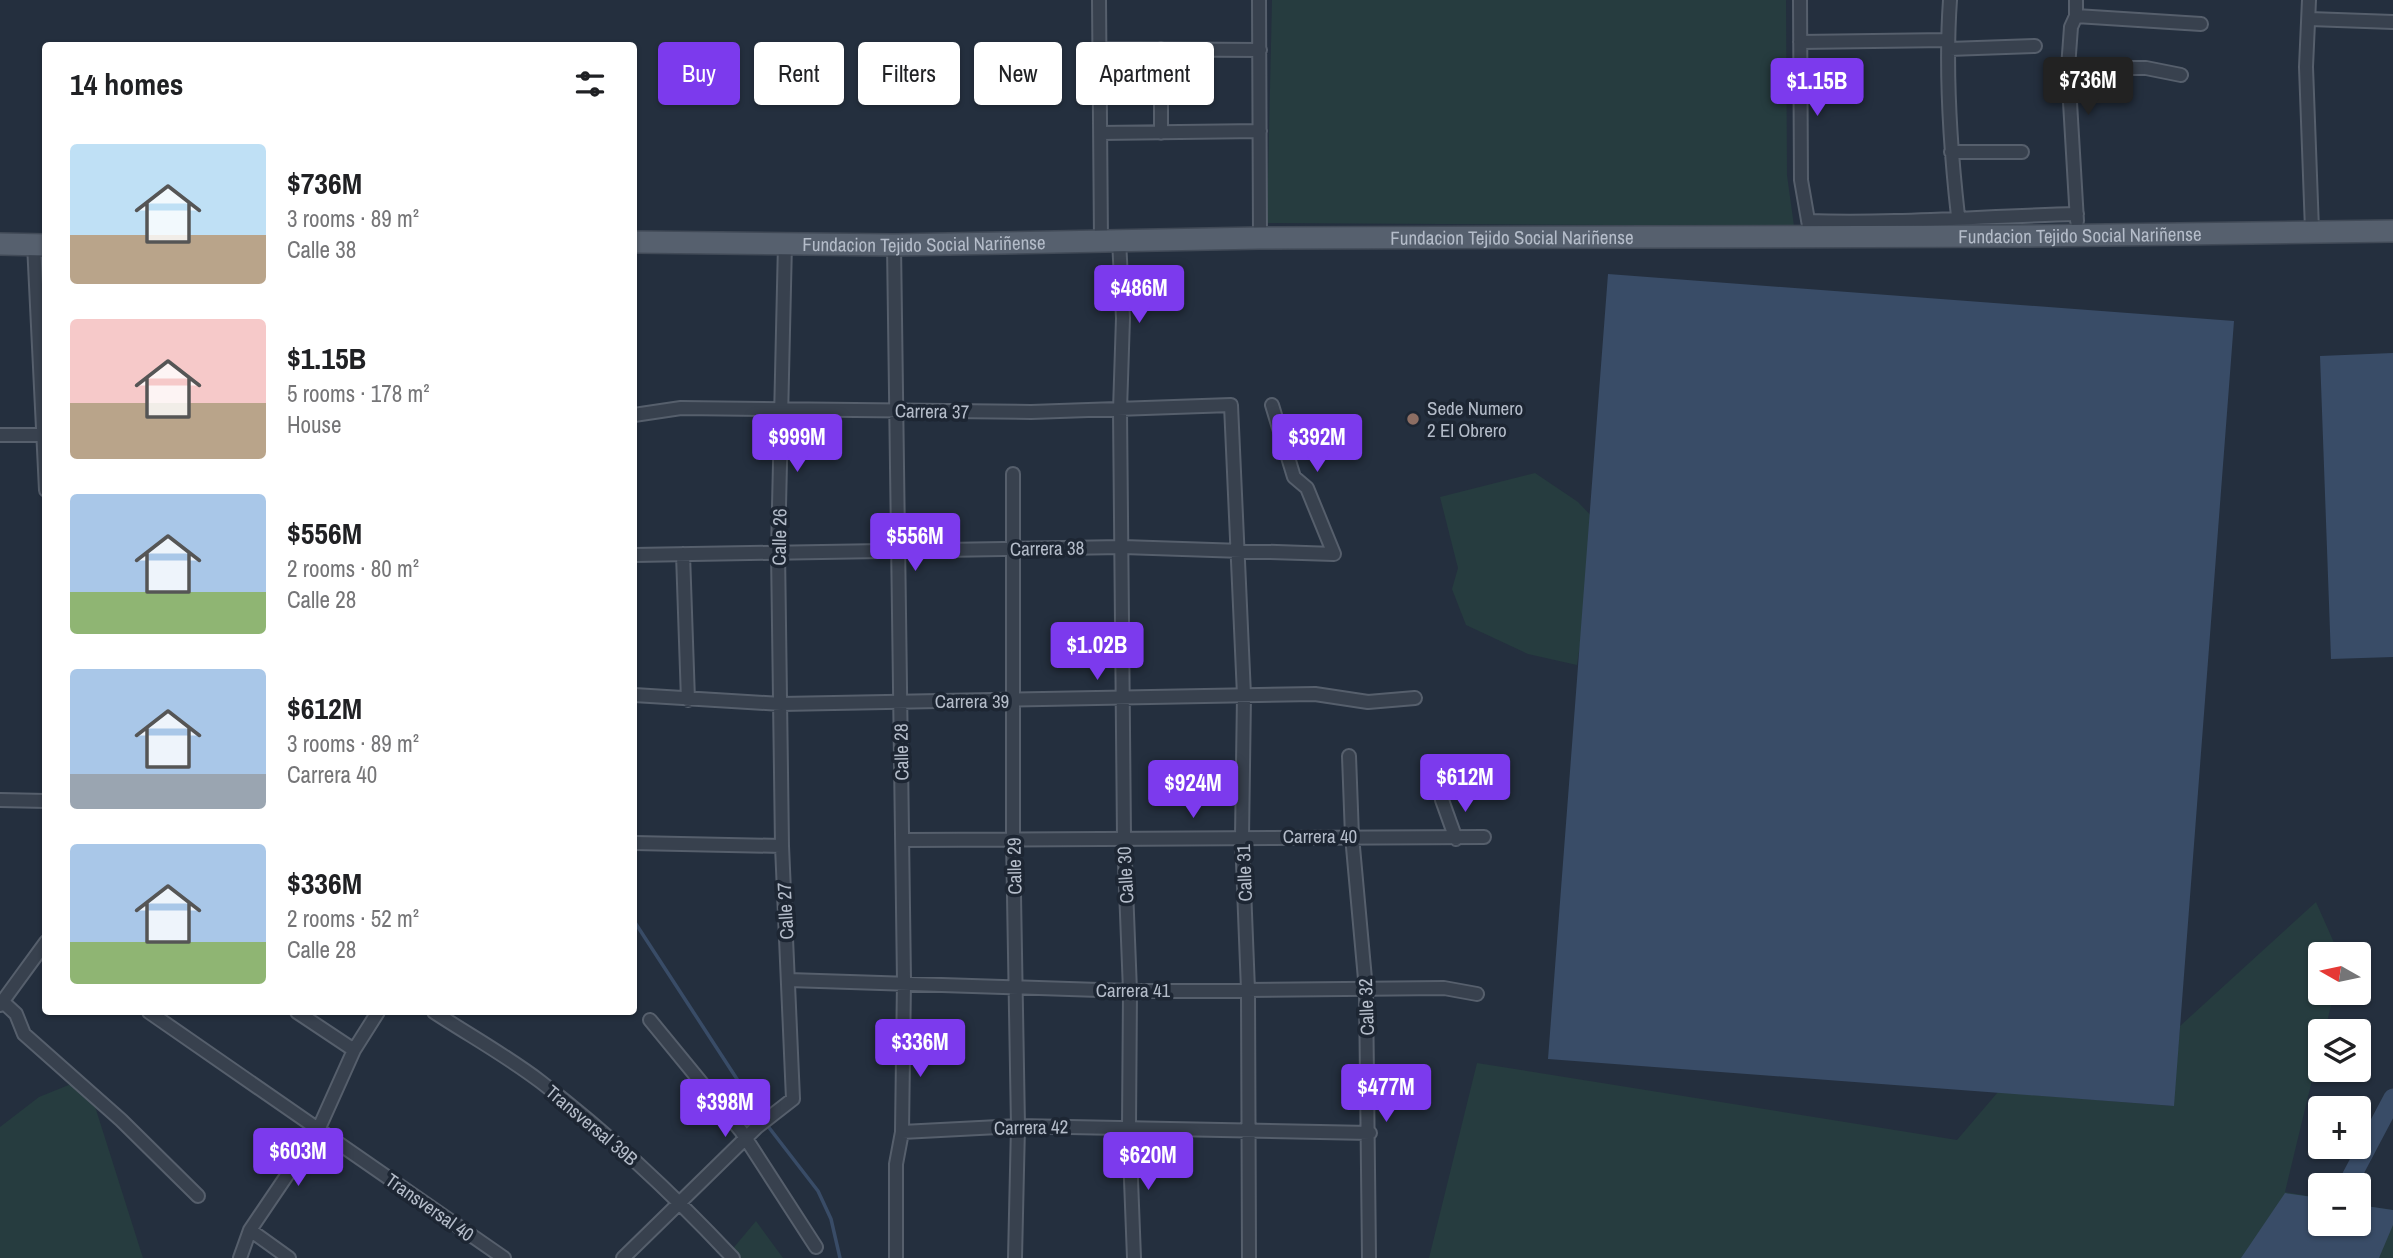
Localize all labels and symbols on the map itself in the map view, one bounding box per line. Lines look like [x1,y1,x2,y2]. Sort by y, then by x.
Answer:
pin: $1.15B [1760,58,1874,118]
pin: $736M [2039,58,2137,117]
street label: Fundacion Tejido Social Nariñense [1958,221,2202,249]
street label: Fundacion Tejido Social Nariñense [1390,224,1634,251]
street label: Fundacion Tejido Social Nariñense [802,229,1046,258]
pin: $486M [1090,266,1188,325]
place label: Sede Numero 2 El Obrero [1427,395,1523,443]
street label: Carrera 37 [895,397,970,425]
marker: Sede Numero 2 El Obrero [1405,411,1421,427]
pin: $999M [748,414,846,474]
pin: $392M [1268,414,1366,474]
street label: Calle 26 [766,508,792,566]
pin: $556M [866,514,964,573]
street label: Carrera 38 [1010,534,1084,562]
pin: $1.02B [1040,622,1154,682]
street label: Carrera 39 [935,688,1009,714]
street label: Calle 28 [888,723,914,781]
pin: $612M [1416,754,1514,814]
pin: $924M [1144,760,1242,820]
street label: Carrera 40 [1283,823,1357,849]
street label: Calle 29 [1001,837,1027,895]
street label: Calle 31 [1230,844,1258,902]
street label: Calle 30 [1111,846,1139,904]
street label: Calle 27 [771,881,799,940]
north arrow [2308,942,2371,1004]
street label: Carrera 41 [1096,977,1171,1003]
street label: Calle 32 [1352,978,1380,1036]
pin: $336M [871,1020,969,1079]
pin: $477M [1337,1064,1435,1124]
street label: Transversal 39B [540,1079,644,1171]
pin: $398M [676,1080,774,1139]
street label: Carrera 42 [994,1113,1068,1141]
pin: $603M [249,1128,347,1188]
pin: $620M [1099,1132,1197,1192]
street label: Transversal 40 [381,1167,479,1247]

